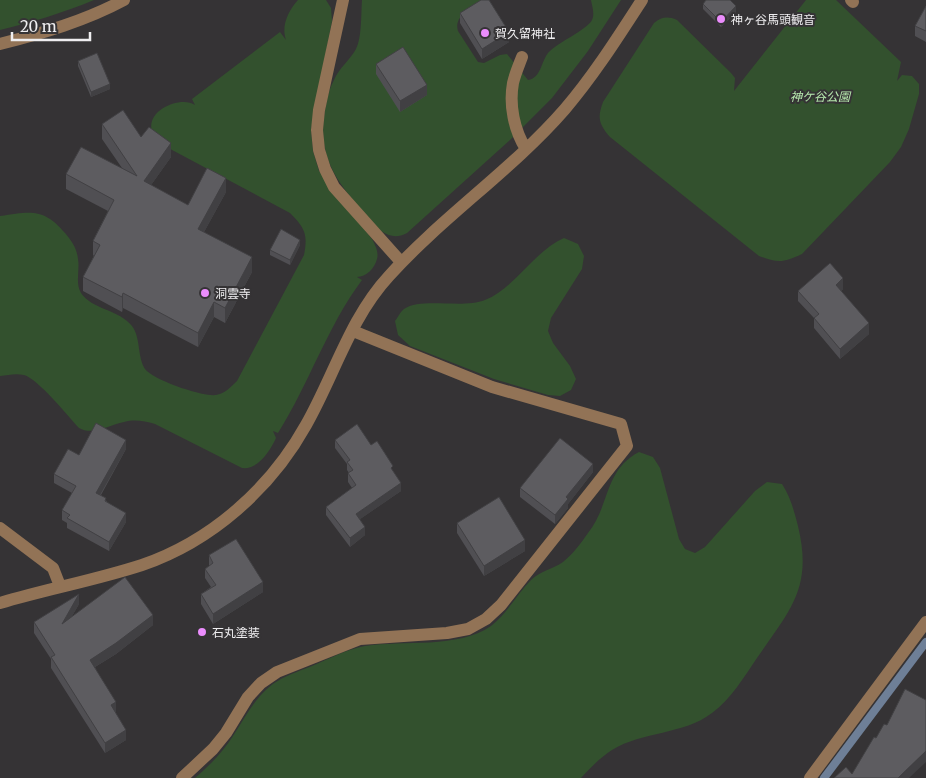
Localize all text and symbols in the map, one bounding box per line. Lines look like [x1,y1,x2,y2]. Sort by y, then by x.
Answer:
scale bar [12,10,90,42]
place label: 神ヶ谷馬頭観音 [731,12,815,27]
marker: 神ヶ谷馬頭観音 [715,13,727,25]
text: 20 m [20,17,57,36]
place label: 賀久留神社 [495,26,555,41]
marker: 賀久留神社 [479,27,491,39]
park label: 神ケ谷公園 [790,89,852,104]
place label: 洞雲寺 [215,286,251,301]
marker: 洞雲寺 [199,287,211,299]
place label: 石丸塗装 [212,625,260,640]
marker: 石丸塗装 [196,626,208,638]

